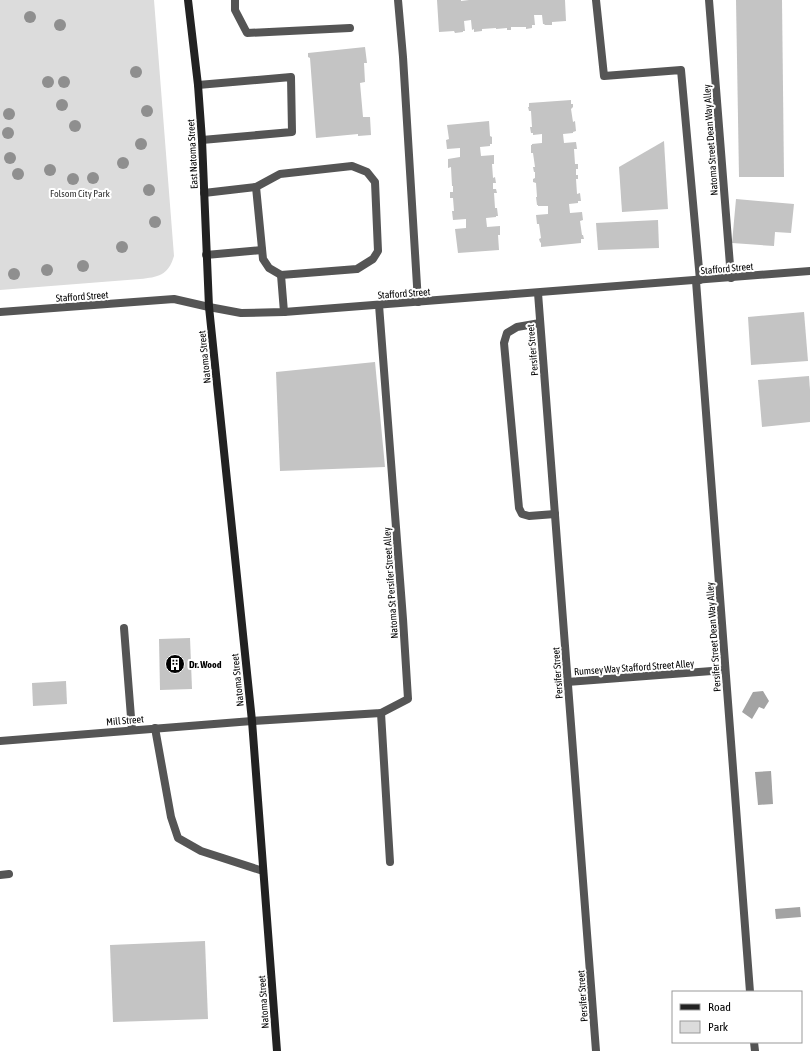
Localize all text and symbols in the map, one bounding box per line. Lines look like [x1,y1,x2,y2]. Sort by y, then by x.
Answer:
street label: Natoma Street Dean Way Alley [701,84,720,196]
street label: East Natoma Street [185,119,200,189]
park label: Folsom City Park [50,188,111,199]
street label: Stafford Street [700,261,754,276]
street label: Stafford Street [377,286,431,301]
street label: Stafford Street [55,289,109,304]
street label: Persifer Street [525,324,540,376]
street label: Natoma Street [196,330,213,384]
street label: Natoma St Persifer Street Alley [381,527,400,639]
street label: Persifer Street Dean Way Alley [704,582,723,692]
street label: Persifer Street [550,647,565,699]
building icon: Dr. Wood [164,653,186,675]
street label: Natoma Street [229,653,246,707]
street label: Rumsey Way Stafford Street Alley [574,658,695,677]
place label: Dr. Wood [189,659,222,670]
street label: Mill Street [106,713,144,728]
street label: Persifer Street [575,970,590,1022]
street label: Natoma Street [256,975,271,1029]
legend [672,991,802,1043]
text: Road [708,1000,731,1014]
text: Park [708,1020,729,1034]

